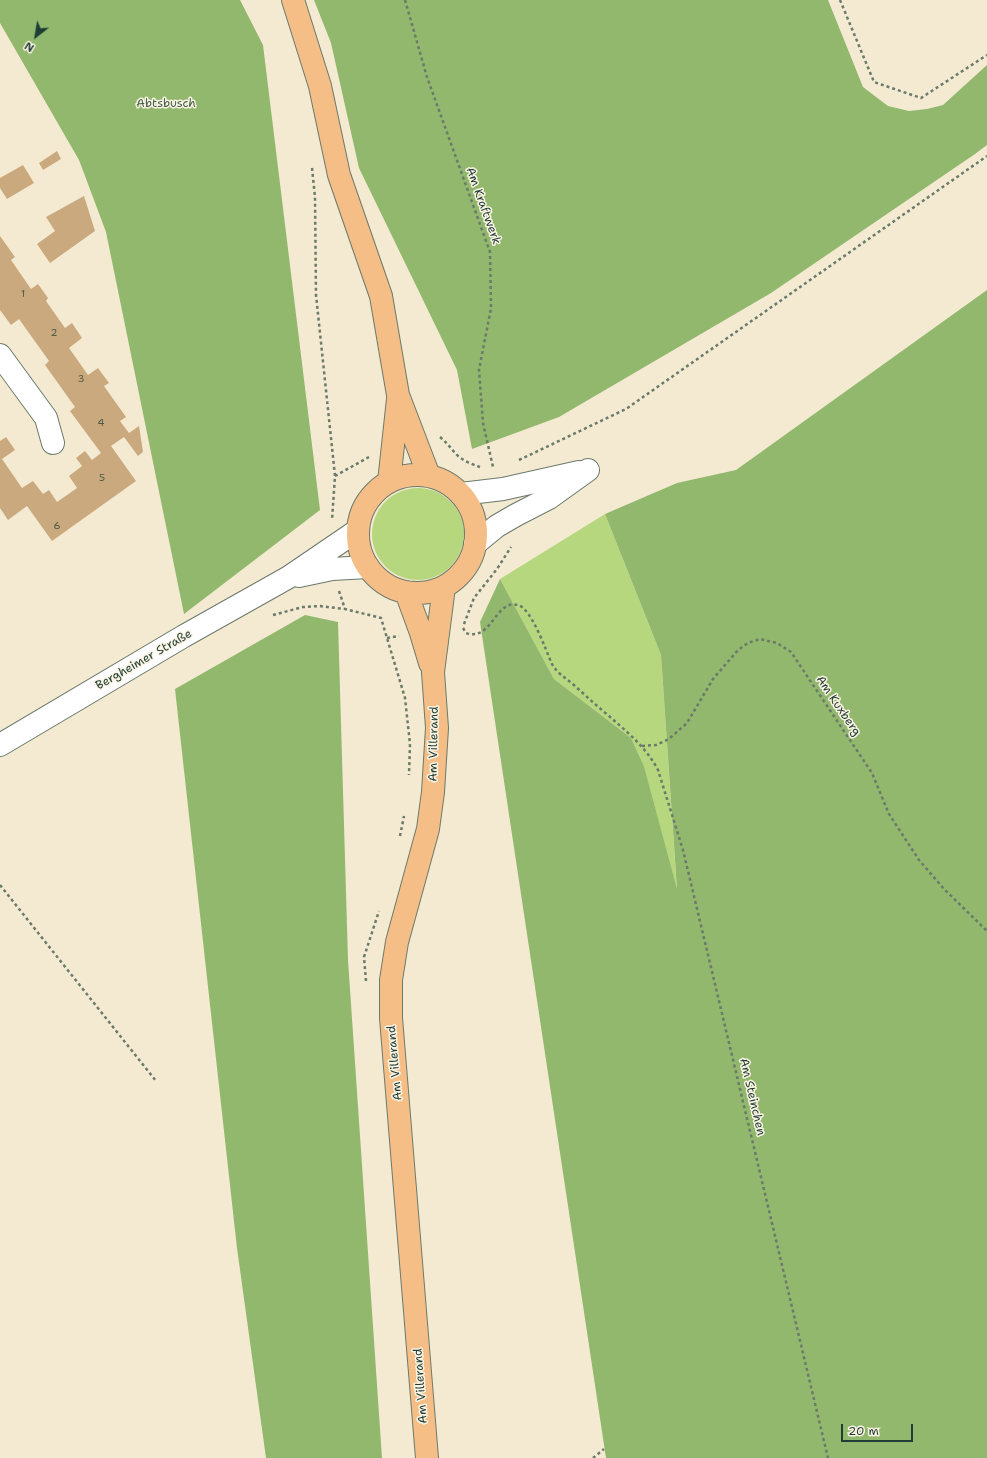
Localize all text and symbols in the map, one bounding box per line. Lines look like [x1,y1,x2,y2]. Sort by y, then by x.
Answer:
north arrow [16,16,56,56]
text: N [22,38,37,55]
park label: Abtsbusch [136,97,196,111]
street label: Am Kraftwerk [462,165,504,247]
house number: 1 [21,288,25,300]
house number: 2 [51,327,57,339]
house number: 3 [78,373,84,385]
house number: 4 [98,417,104,429]
house number: 5 [99,472,105,484]
house number: 6 [54,520,60,532]
street label: Bergheimer Straße [93,627,195,693]
street label: Am Kuxberg [813,673,863,739]
street label: Am Villerand [426,706,442,782]
street label: Am Villerand [385,1025,405,1101]
street label: Am Steinchen [736,1057,768,1137]
street label: Am Villerand [411,1348,431,1424]
scale bar [843,1416,915,1442]
text: 20 m [848,1423,879,1439]

